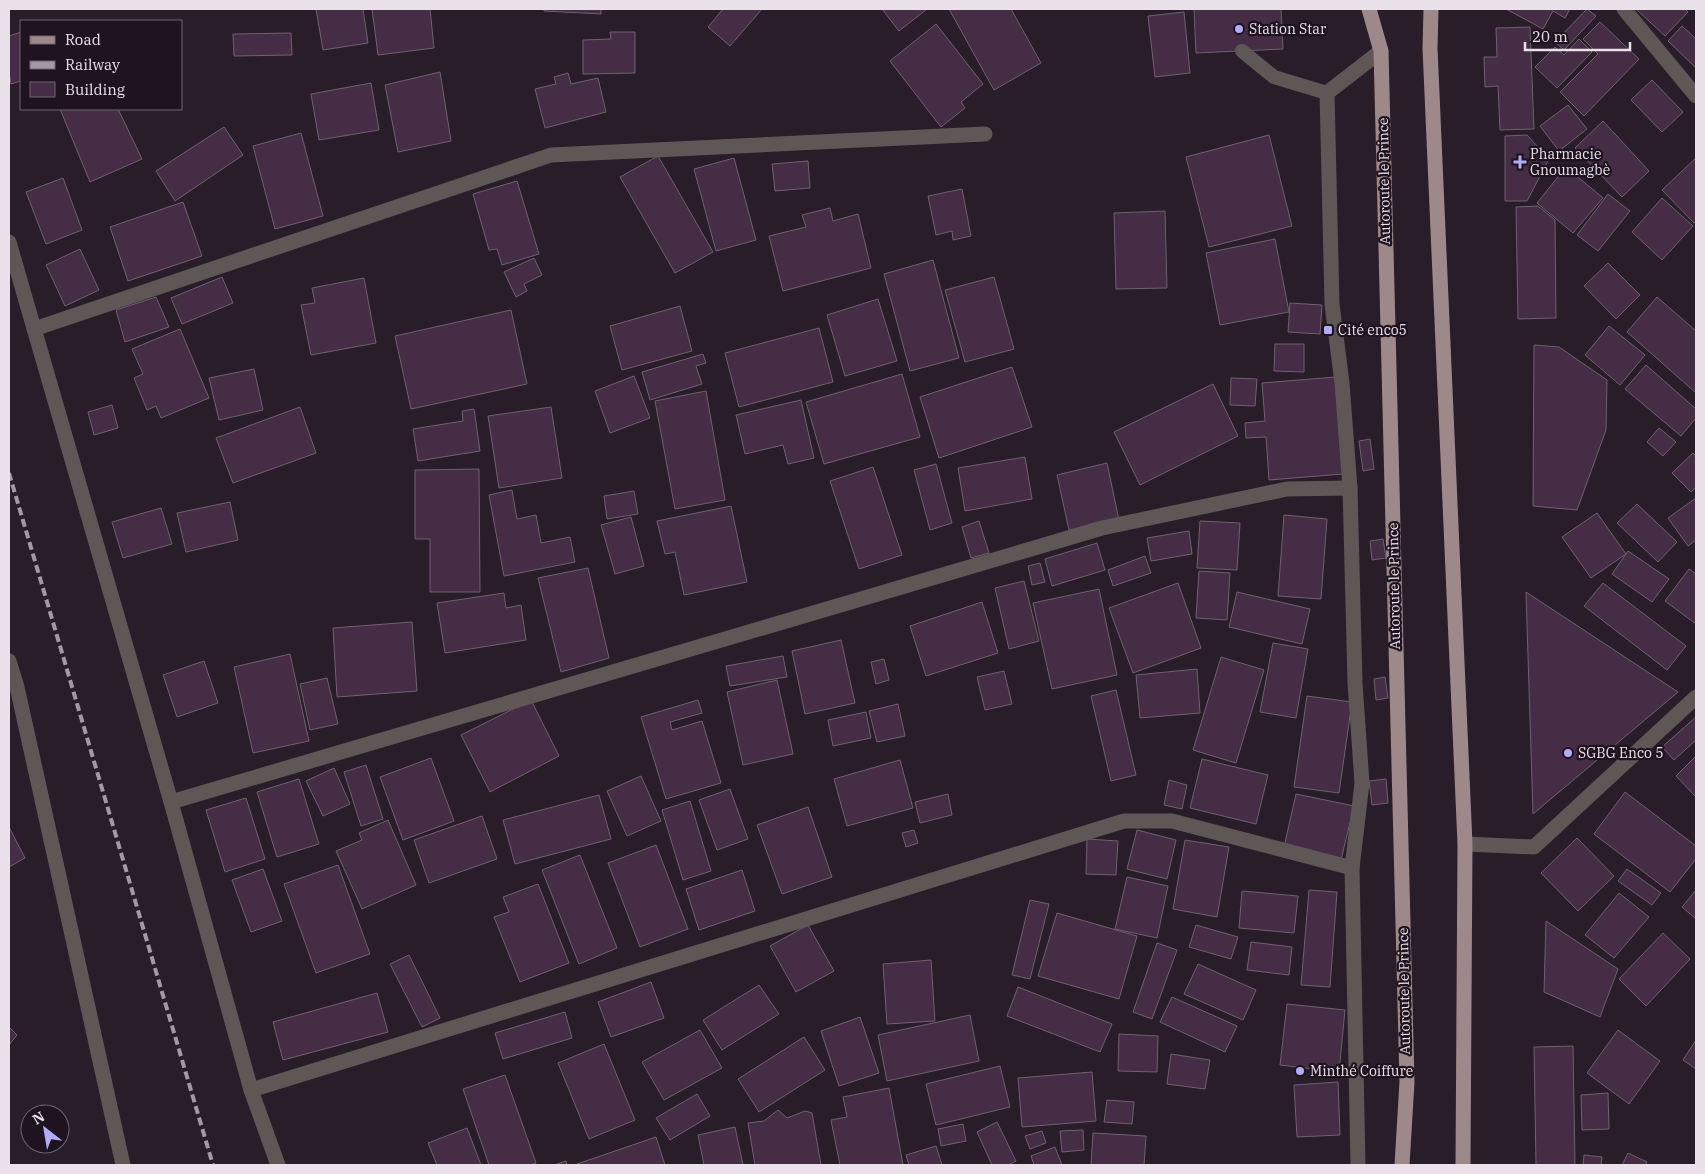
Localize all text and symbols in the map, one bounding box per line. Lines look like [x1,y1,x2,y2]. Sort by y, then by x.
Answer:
legend [20,20,182,110]
place label: Station Star [1249,20,1327,38]
scale bar [1525,20,1630,52]
marker: Station Star [1233,23,1245,35]
text: 20 m [1532,27,1568,46]
text: Road [65,30,101,49]
text: Railway [65,55,120,74]
text: Building [65,80,125,99]
street label: Autoroute le Prince [1374,117,1394,245]
place label: Pharmacie Gnoumagbè [1530,145,1610,179]
marker: Pharmacie Gnoumagbè [1514,156,1526,168]
place label: Cité enco5 [1338,321,1407,339]
marker: Cité enco5 [1322,324,1334,336]
street label: Autoroute le Prince [1384,522,1404,650]
place label: SGBG Enco 5 [1578,744,1664,762]
marker: SGBG Enco 5 [1562,747,1574,759]
street label: Autoroute le Prince [1394,927,1414,1055]
place label: Minthé Coiffure [1310,1062,1413,1080]
marker: Minthé Coiffure [1294,1065,1306,1077]
north arrow [20,1104,70,1154]
text: N [29,1107,48,1128]

